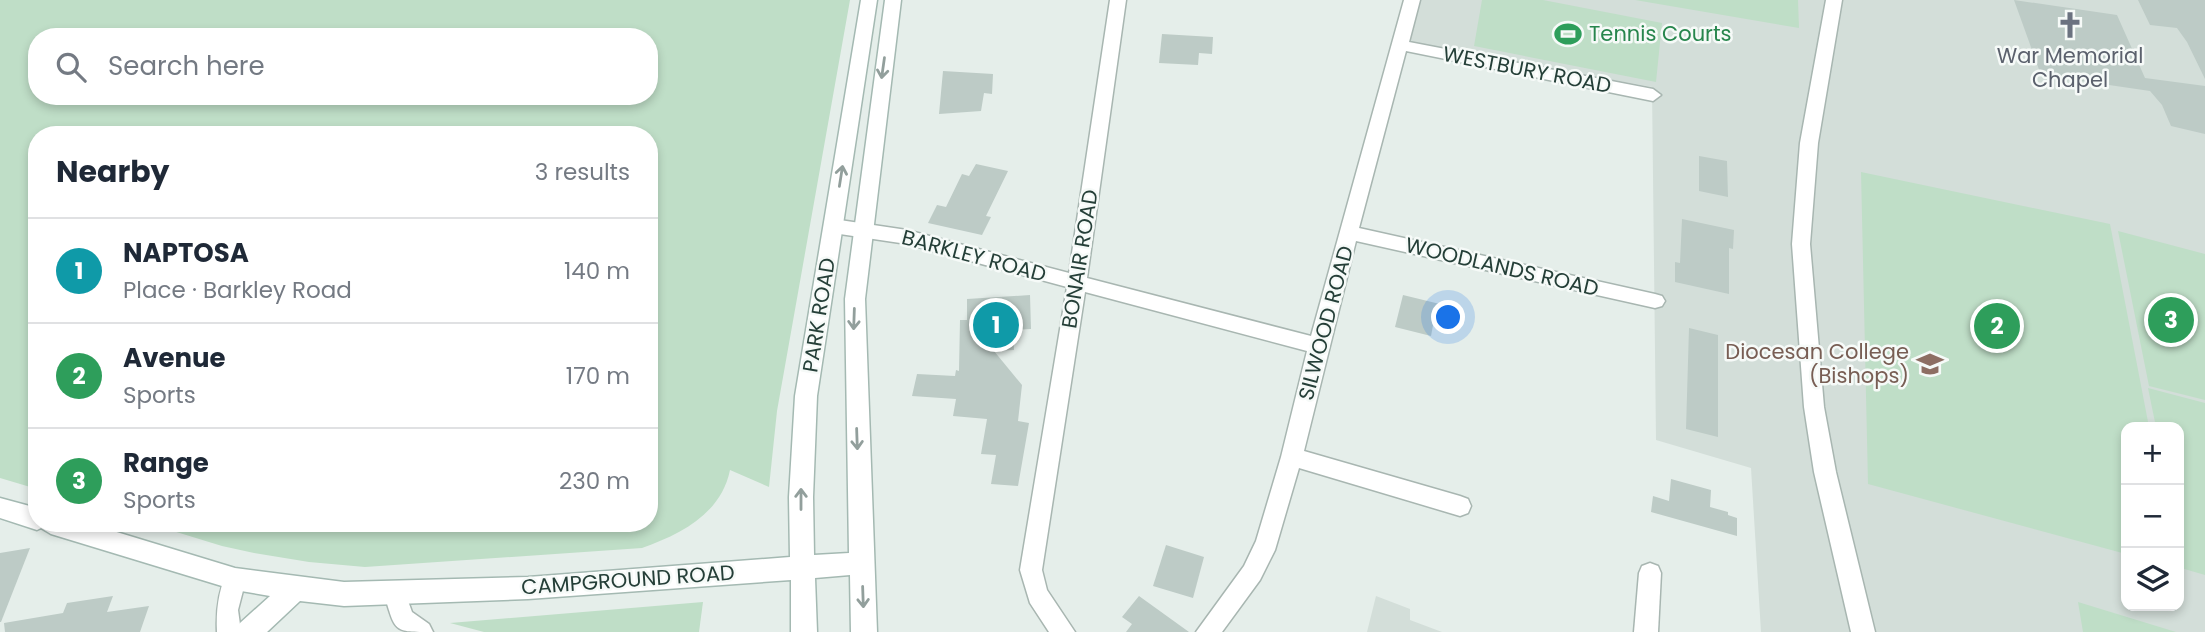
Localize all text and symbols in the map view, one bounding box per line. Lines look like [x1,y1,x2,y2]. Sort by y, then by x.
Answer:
church icon: War Memorial Chapel [2055,10,2085,40]
sports icon: Tennis Courts [1553,19,1583,49]
place label: Tennis Courts [1589,19,1732,48]
search box [28,28,658,105]
street label: WESTBURY ROAD [1440,39,1614,100]
place label: War Memorial Chapel [1997,41,2143,94]
icon: search [52,48,90,86]
text: Search here [108,48,265,84]
one-way arrow [877,56,890,78]
text: Nearby [56,150,170,193]
text: 3 results [535,156,630,188]
one-way arrow [835,165,848,188]
street label: BONAIR ROAD [1054,187,1105,330]
street label: BARKLEY ROAD [899,222,1050,289]
street label: WOODLANDS ROAD [1403,230,1602,303]
text: NAPTOSA [123,235,249,271]
street label: SILWOOD ROAD [1291,242,1360,403]
text: 1 [75,255,83,287]
text: 140 m [564,255,630,287]
street label: PARK ROAD [795,256,842,374]
text: Place · Barkley Road [123,274,352,306]
pin: 3 [2148,294,2194,346]
pin: 1 [973,299,1019,351]
your location [1431,300,1465,334]
pin: 2 [1974,300,2020,352]
one-way arrow [848,308,861,331]
place label: Diocesan College (Bishops) [1725,337,1909,390]
text: Avenue [123,340,226,376]
school or university icon: Diocesan College (Bishops) [1915,349,1945,379]
text: 2 [72,360,86,392]
text: 170 m [566,360,630,392]
text: Sports [123,379,196,411]
map controls [2121,422,2184,611]
button: + [2121,422,2184,485]
one-way arrow [850,427,863,450]
text: Range [123,445,209,481]
text: 3 [72,465,86,497]
text: 230 m [559,465,630,497]
text: Sports [123,484,196,516]
button: − [2121,485,2184,548]
one-way arrow [794,488,808,511]
button: layers [2121,548,2184,611]
street label: CAMPGROUND ROAD [520,558,736,601]
one-way arrow [856,586,869,609]

